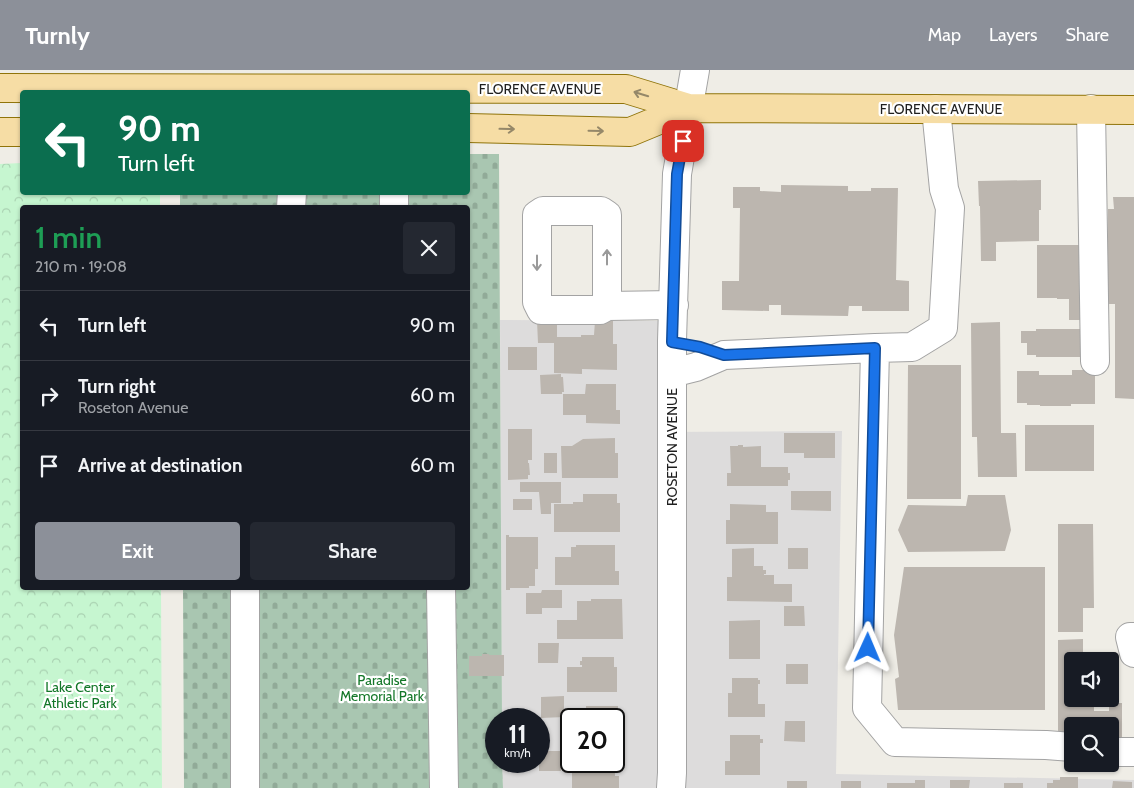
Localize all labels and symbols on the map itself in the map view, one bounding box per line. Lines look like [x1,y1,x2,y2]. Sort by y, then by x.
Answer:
street label: FLORENCE AVENUE [479,80,601,98]
one-way arrow [634,88,650,98]
street label: FLORENCE AVENUE [880,100,1002,118]
pin [662,120,704,162]
one-way arrow [499,124,515,134]
one-way arrow [588,126,604,136]
one-way arrow [602,249,612,266]
one-way arrow [532,255,542,271]
street label: ROSETON AVENUE [663,388,681,506]
position arrow [841,621,893,673]
park label: Paradise Memorial Park [340,671,425,705]
park label: Lake Center Athletic Park [43,678,117,712]
speed limit sign: 20 [560,708,625,773]

